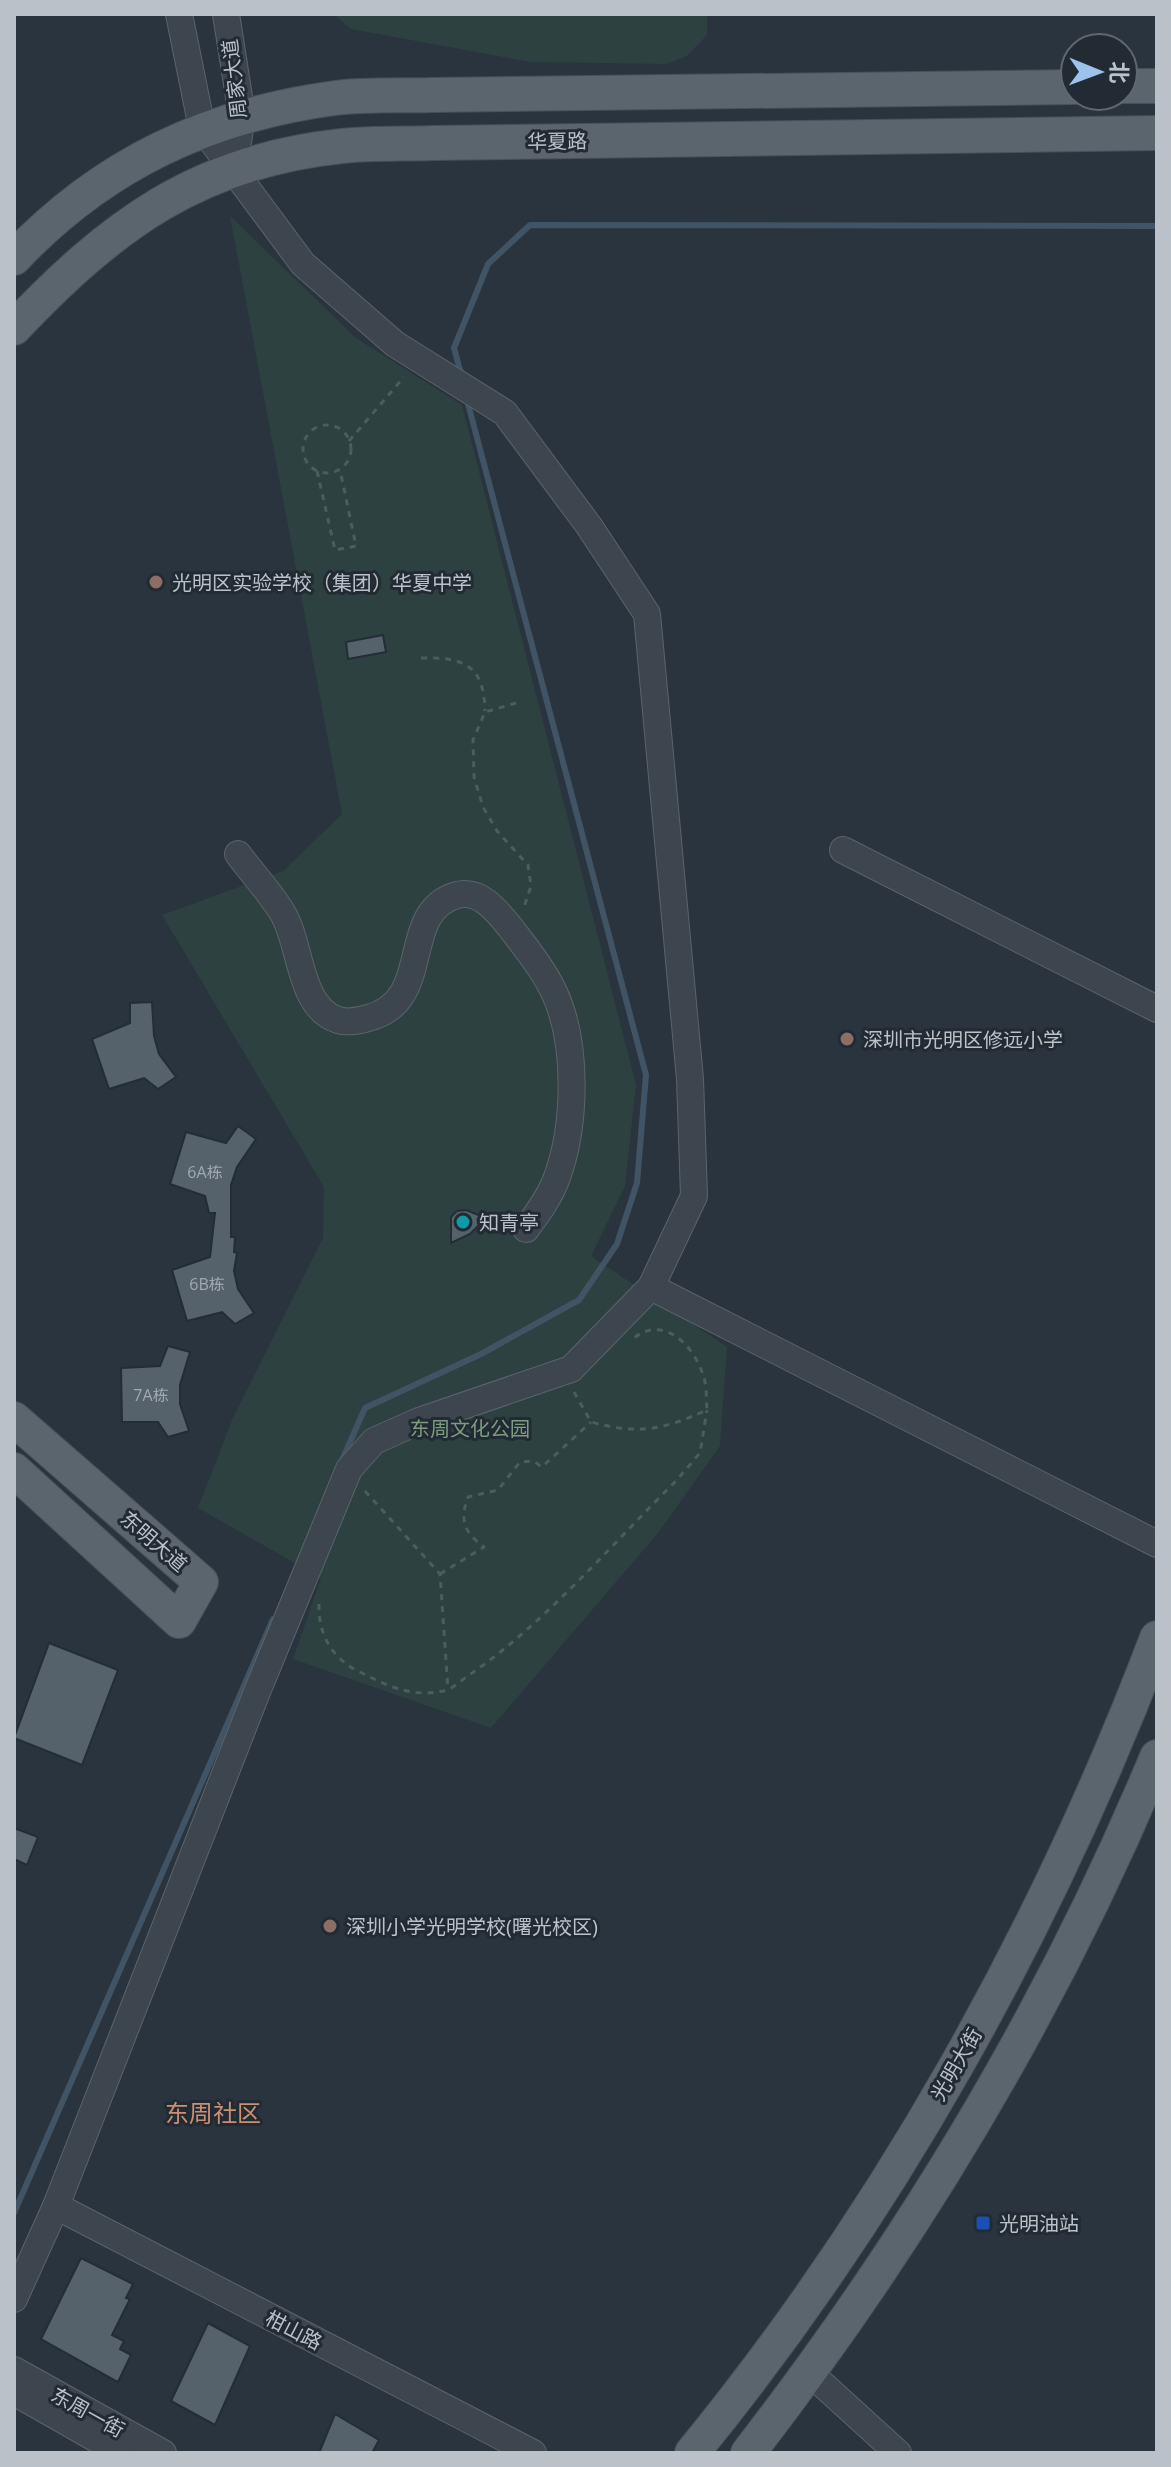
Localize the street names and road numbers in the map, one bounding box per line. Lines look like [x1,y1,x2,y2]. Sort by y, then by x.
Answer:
street label: 周家大道 [216,38,252,120]
street label: 华夏路 [527,127,587,155]
street label: 东明大道 [115,1505,193,1577]
street label: 光明大街 [924,2023,988,2105]
street label: 柑山路 [261,2304,327,2356]
street label: 东周一街 [46,2381,130,2443]

